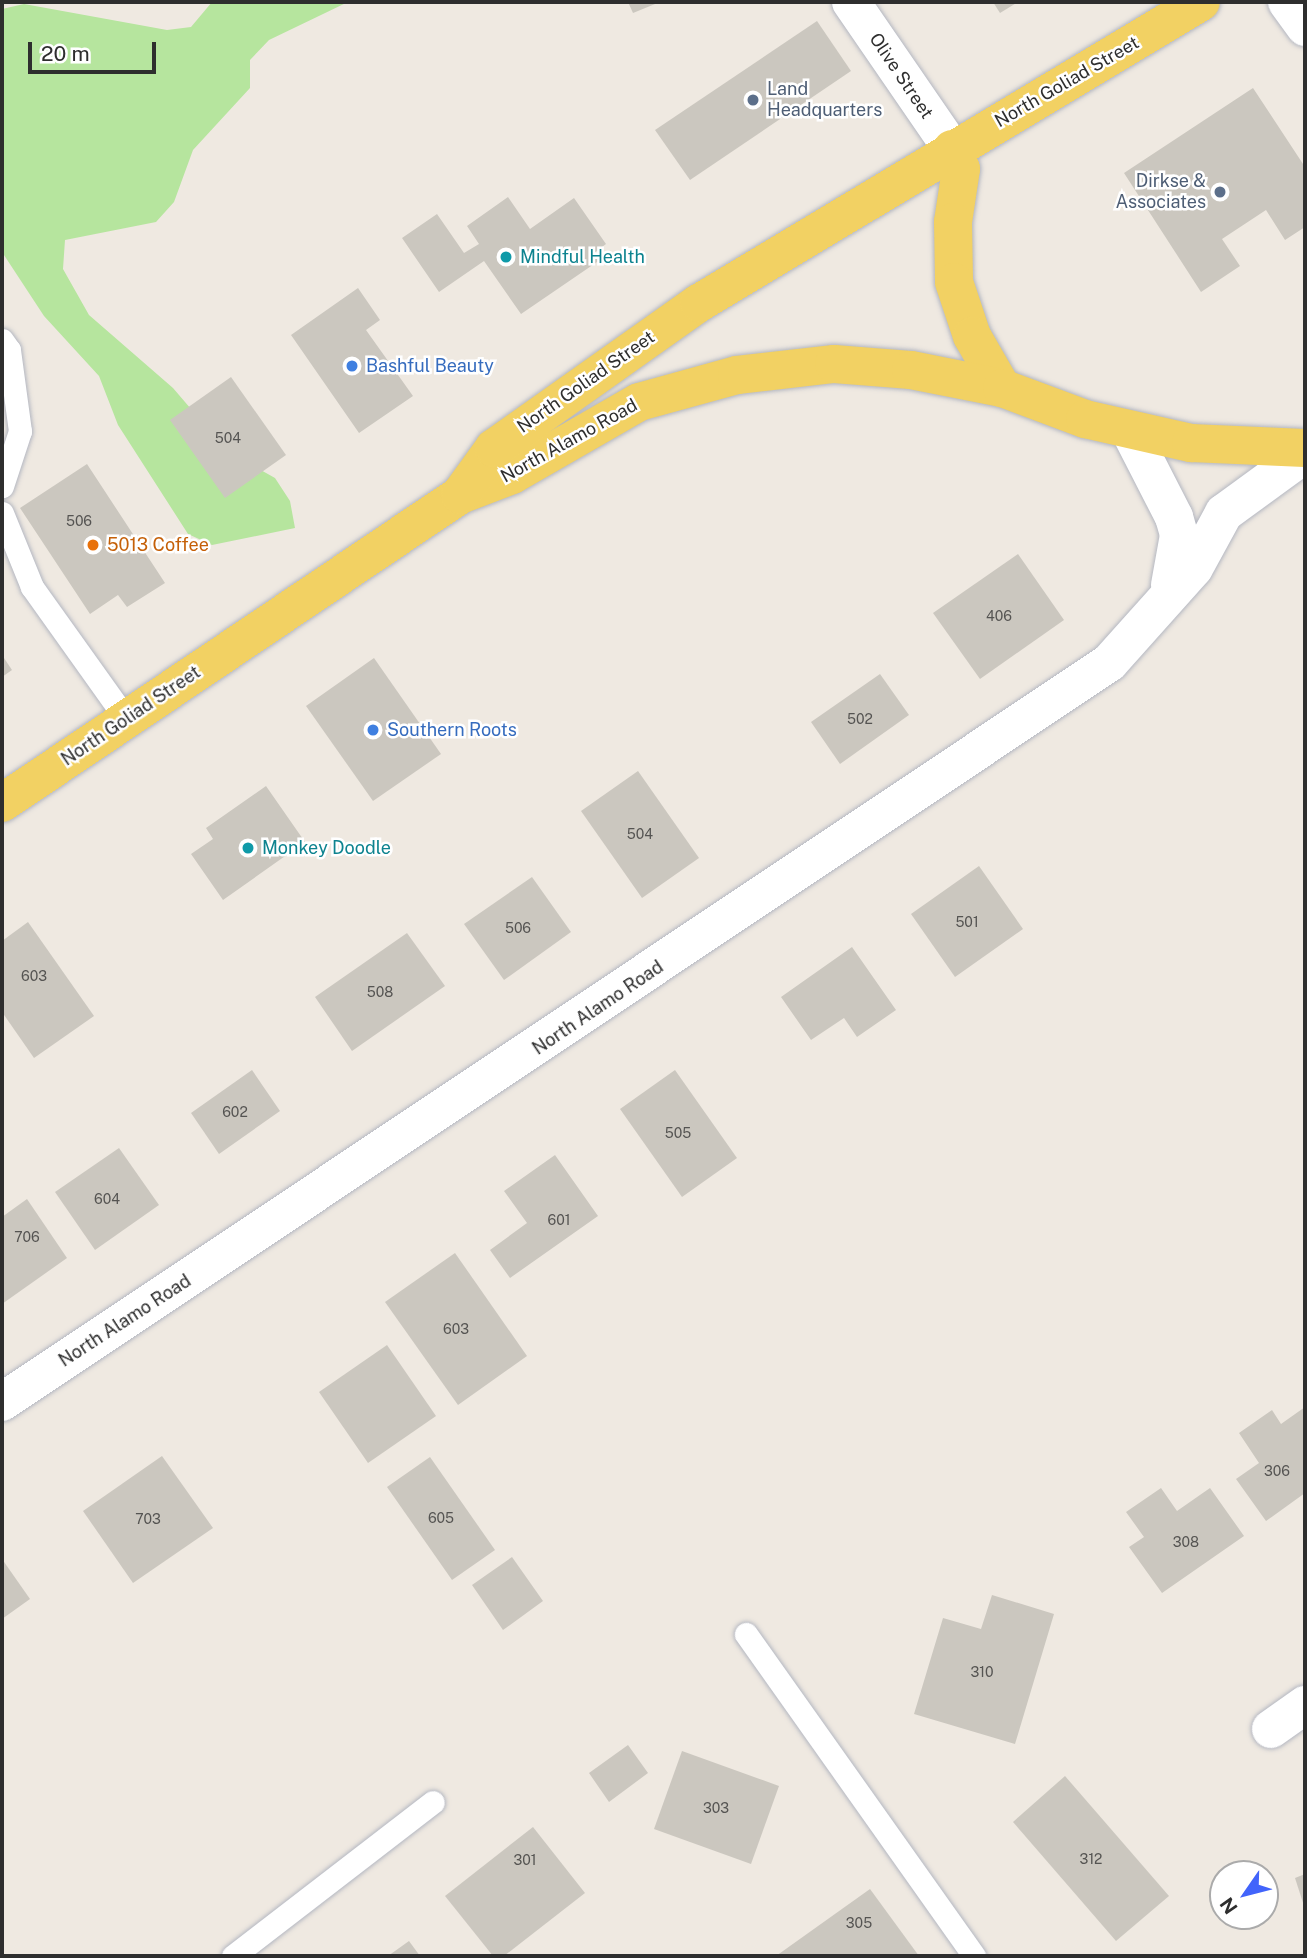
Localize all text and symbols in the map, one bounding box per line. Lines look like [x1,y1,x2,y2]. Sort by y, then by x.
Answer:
scale bar [32,28,159,72]
street label: Olive Street [864,29,938,123]
street label: North Goliad Street [991,32,1143,132]
text: 20 m [41,41,90,66]
place label: Land Headquarters [767,79,882,122]
marker: Land Headquarters [745,92,761,108]
place label: Dirkse & Associates [1115,171,1206,214]
marker: Dirkse & Associates [1212,184,1228,200]
place label: Mindful Health [520,246,645,268]
marker: Mindful Health [498,249,514,265]
street label: North Goliad Street [513,326,659,438]
place label: Bashful Beauty [366,355,494,377]
marker: Bashful Beauty [344,358,360,374]
street label: North Alamo Road [497,394,641,488]
house number: 504 [215,430,241,446]
house number: 506 [66,513,92,529]
place label: 5013 Coffee [107,534,209,556]
marker: 5013 Coffee [85,537,101,553]
house number: 406 [986,608,1012,624]
street label: North Goliad Street [57,661,205,771]
house number: 502 [847,711,873,727]
place label: Southern Roots [387,719,517,741]
marker: Southern Roots [365,722,381,738]
house number: 504 [627,826,653,842]
place label: Monkey Doodle [262,837,391,859]
marker: Monkey Doodle [240,840,256,856]
house number: 501 [955,914,979,930]
house number: 506 [505,920,531,936]
street label: North Alamo Road [529,956,667,1060]
house number: 603 [21,968,47,984]
house number: 508 [367,984,393,1000]
house number: 602 [222,1104,248,1120]
house number: 505 [665,1125,691,1141]
house number: 604 [94,1191,120,1207]
house number: 601 [548,1212,570,1228]
house number: 706 [14,1229,40,1245]
street label: North Alamo Road [55,1270,195,1372]
house number: 603 [443,1321,469,1337]
house number: 306 [1264,1463,1290,1479]
house number: 605 [428,1510,454,1526]
house number: 703 [135,1511,161,1527]
house number: 308 [1173,1534,1199,1550]
house number: 310 [970,1664,994,1680]
house number: 303 [703,1800,729,1816]
house number: 312 [1080,1851,1102,1867]
house number: 301 [514,1852,536,1868]
north arrow [1209,1860,1279,1930]
text: N [1215,1894,1242,1918]
house number: 305 [846,1915,872,1931]

